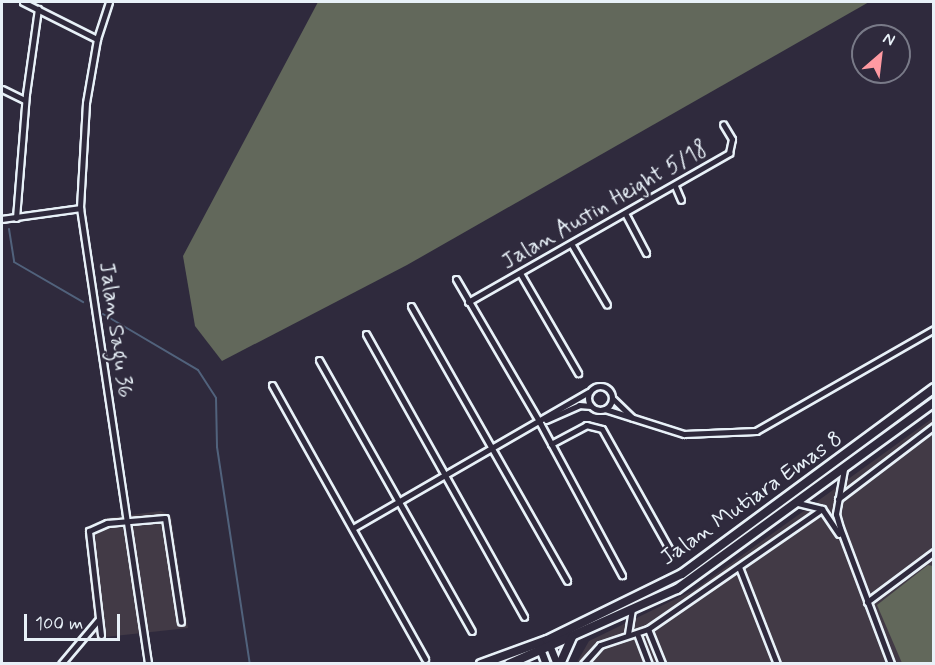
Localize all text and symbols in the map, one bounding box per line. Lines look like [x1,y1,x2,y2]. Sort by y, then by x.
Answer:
north arrow [851,24,911,84]
text: N [879,28,898,51]
street label: Jalan Austin Height 5/18 [497,136,713,276]
street label: Jalan Sagu 36 [93,262,137,398]
street label: Jalan Mutiara Emas 8 [657,427,847,571]
scale bar [27,602,123,640]
text: 100 m [35,612,83,636]

